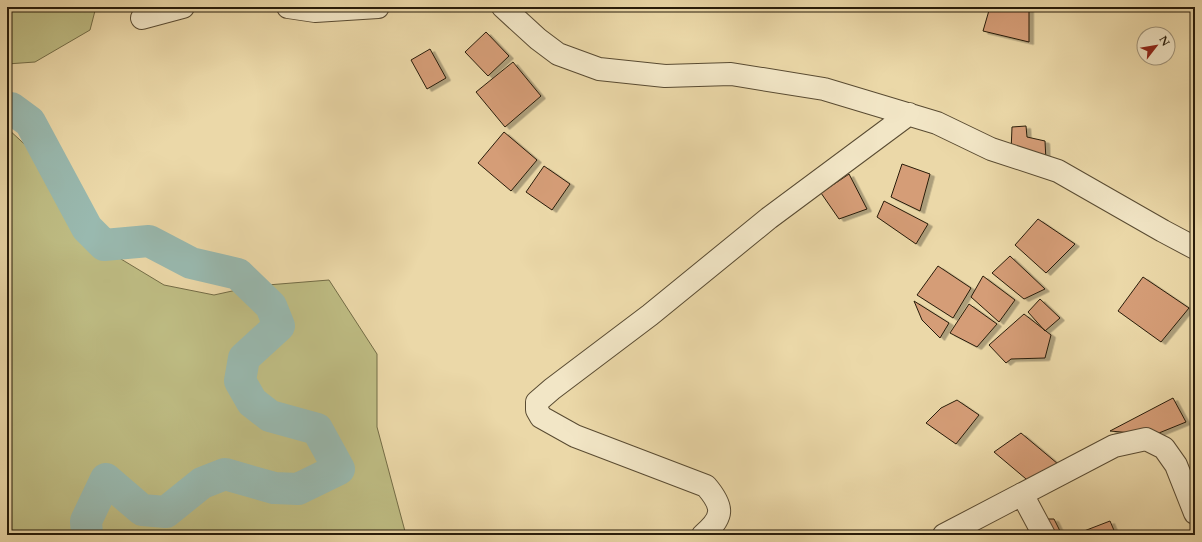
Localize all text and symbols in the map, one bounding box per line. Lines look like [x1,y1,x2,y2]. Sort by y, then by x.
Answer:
north arrow [1136,26,1176,66]
text: N [1155,33,1173,49]

